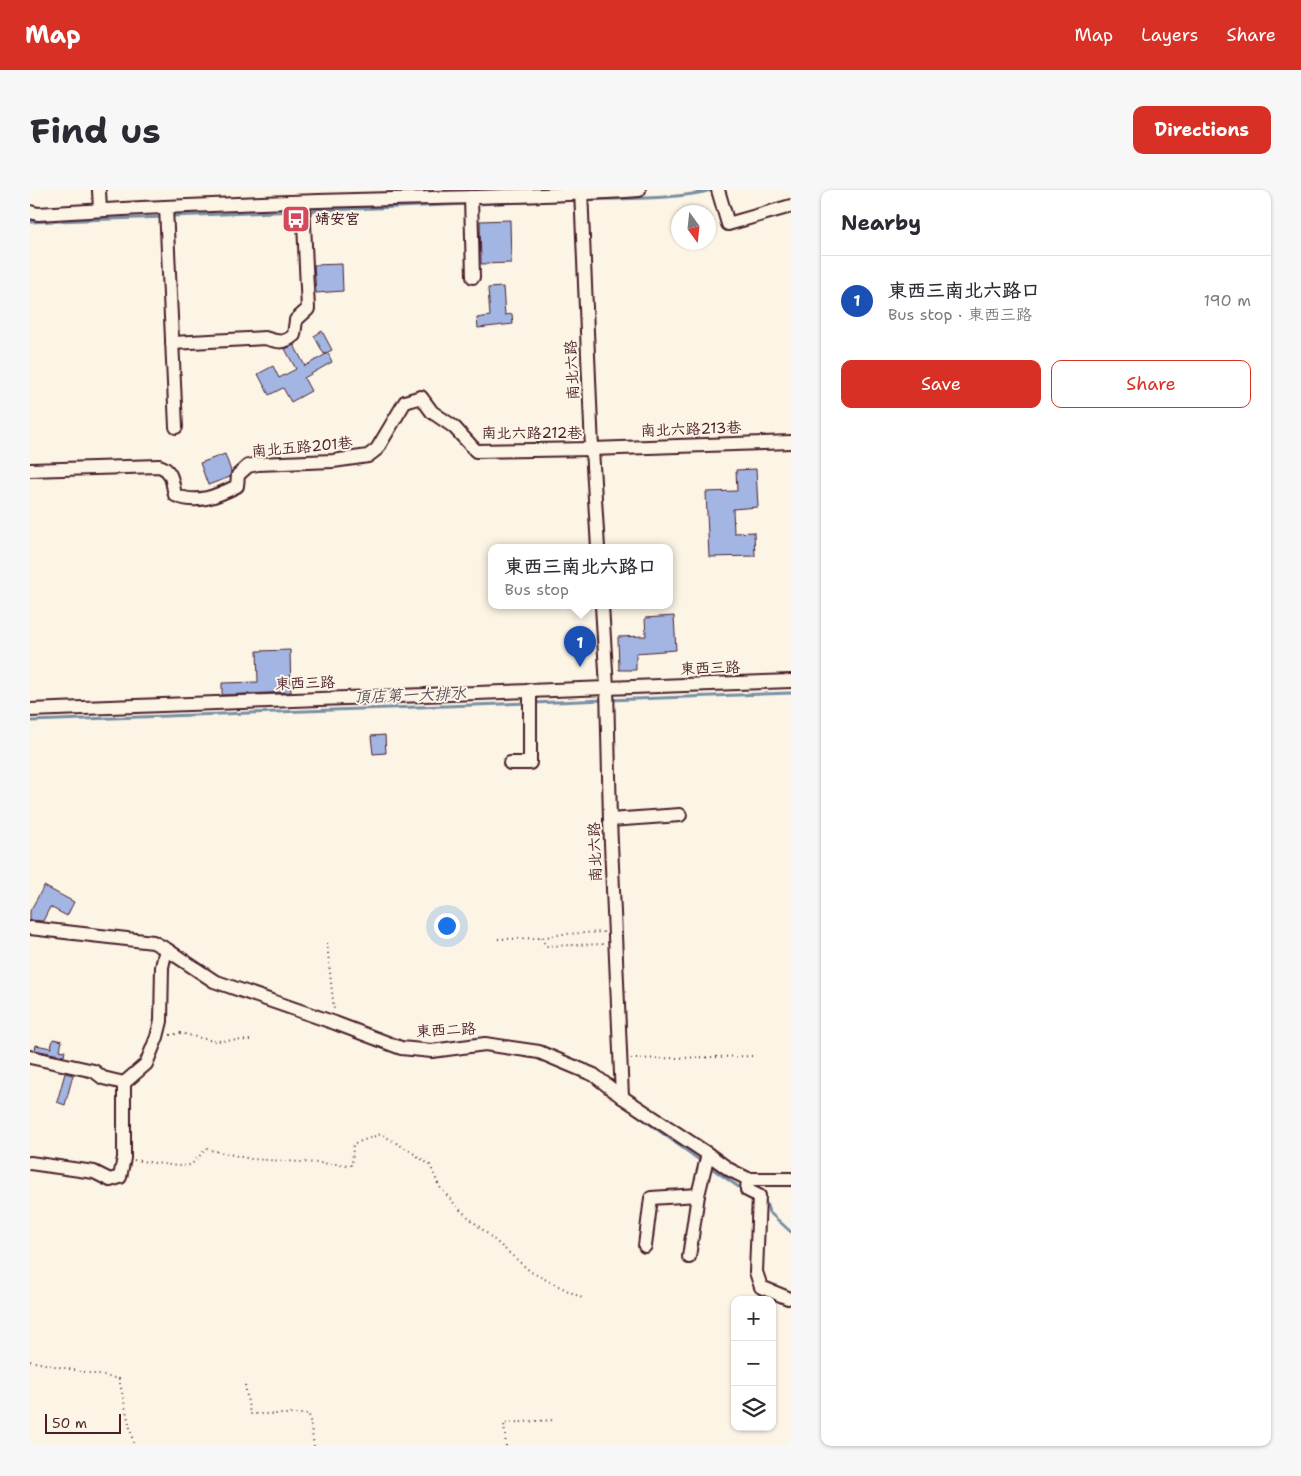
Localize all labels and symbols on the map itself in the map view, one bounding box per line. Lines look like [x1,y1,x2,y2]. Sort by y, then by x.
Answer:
bus stop icon: 靖安宮 [281,204,311,234]
north arrow [671,205,716,250]
place label: 靖安宮 [315,209,360,229]
street label: 南北六路 [560,340,584,400]
street label: 南北六路213巷 [640,417,742,441]
street label: 南北六路212巷 [482,423,582,443]
street label: 南北五路201巷 [251,433,353,461]
pin: 1 [564,626,596,667]
street label: 東西三路 [680,657,740,679]
street label: 東西三路 [275,672,335,694]
water label: 頂店第一大排水 [354,683,467,707]
street label: 南北六路 [584,822,606,882]
your location [434,913,460,939]
street label: 東西二路 [416,1018,476,1042]
scale bar [45,1411,121,1434]

